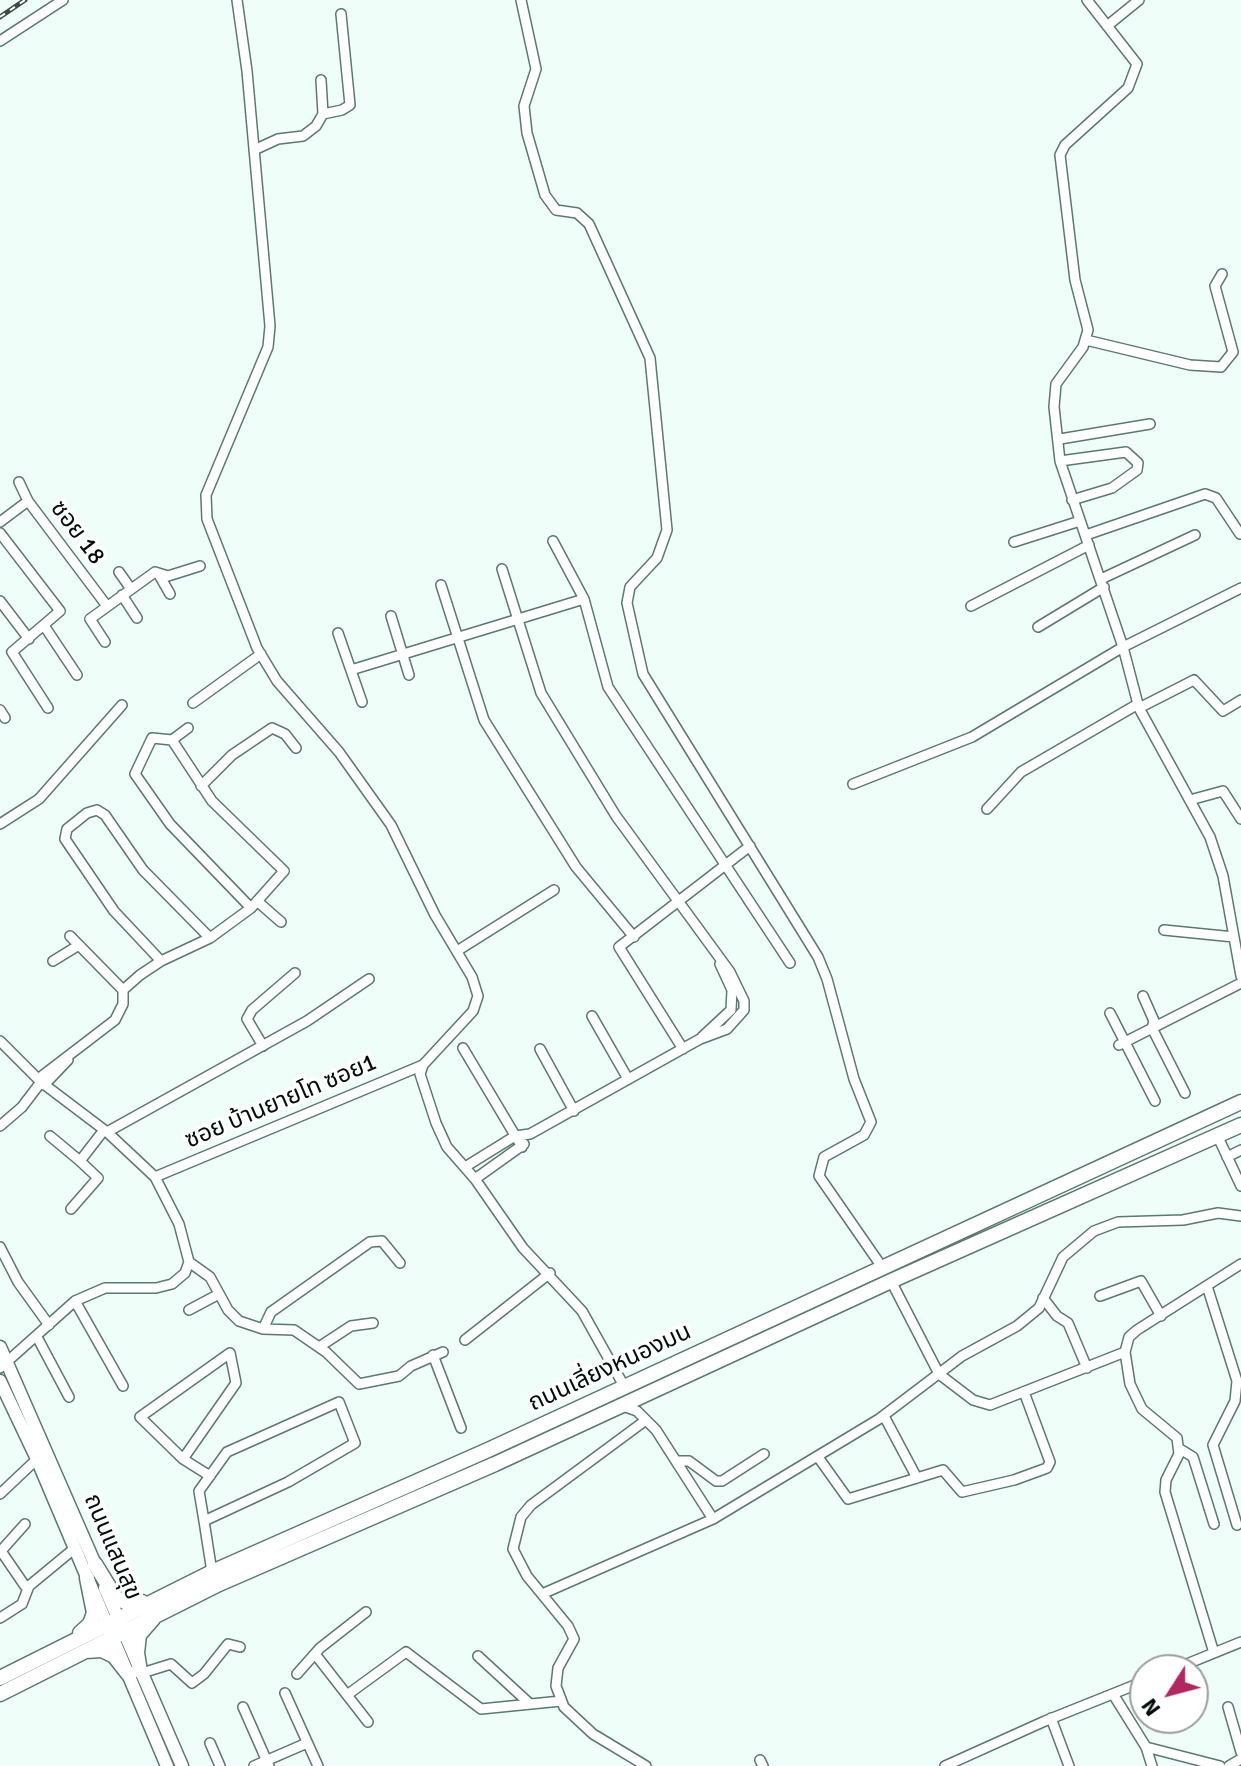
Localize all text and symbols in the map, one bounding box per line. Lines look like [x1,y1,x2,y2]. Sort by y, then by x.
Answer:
street label: ซอย 18 [44,495,110,571]
street label: ซอย บ้านยายโท ซอย1 [181,1049,381,1155]
street label: ถนนเลี่ยงหนองมน [524,1318,696,1418]
street label: ถนนแสนสุข [77,1490,147,1604]
north arrow [1129,1654,1209,1734]
text: N [1135,1693,1166,1721]

